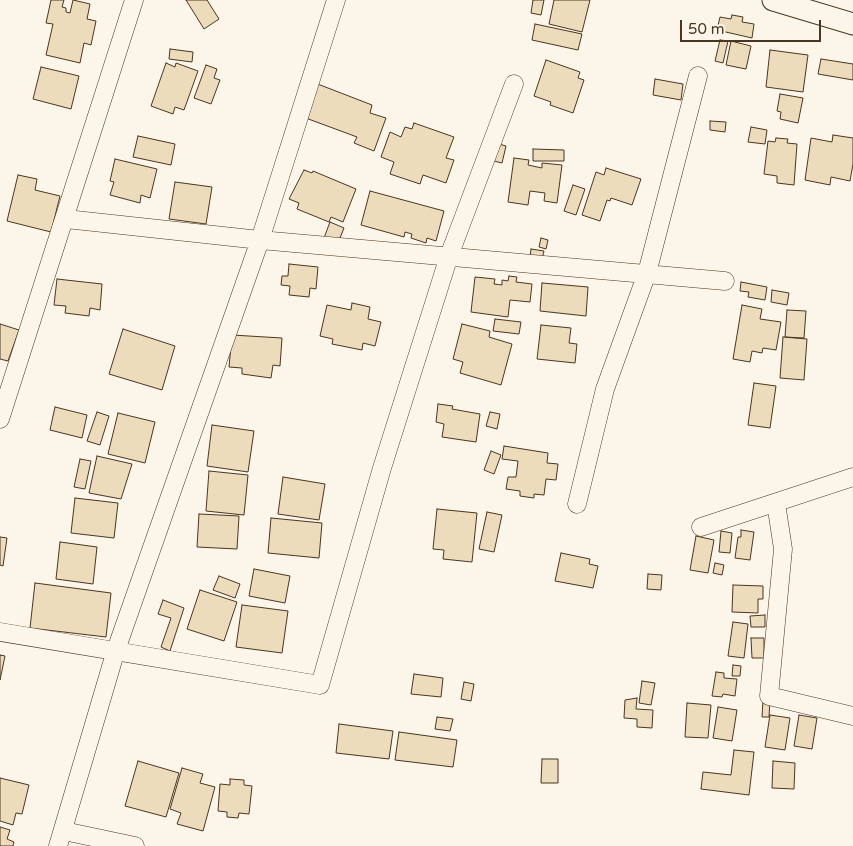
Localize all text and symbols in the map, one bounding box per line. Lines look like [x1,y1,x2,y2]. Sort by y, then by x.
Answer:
scale bar [683,10,824,42]
text: 50 m [688,20,725,38]

